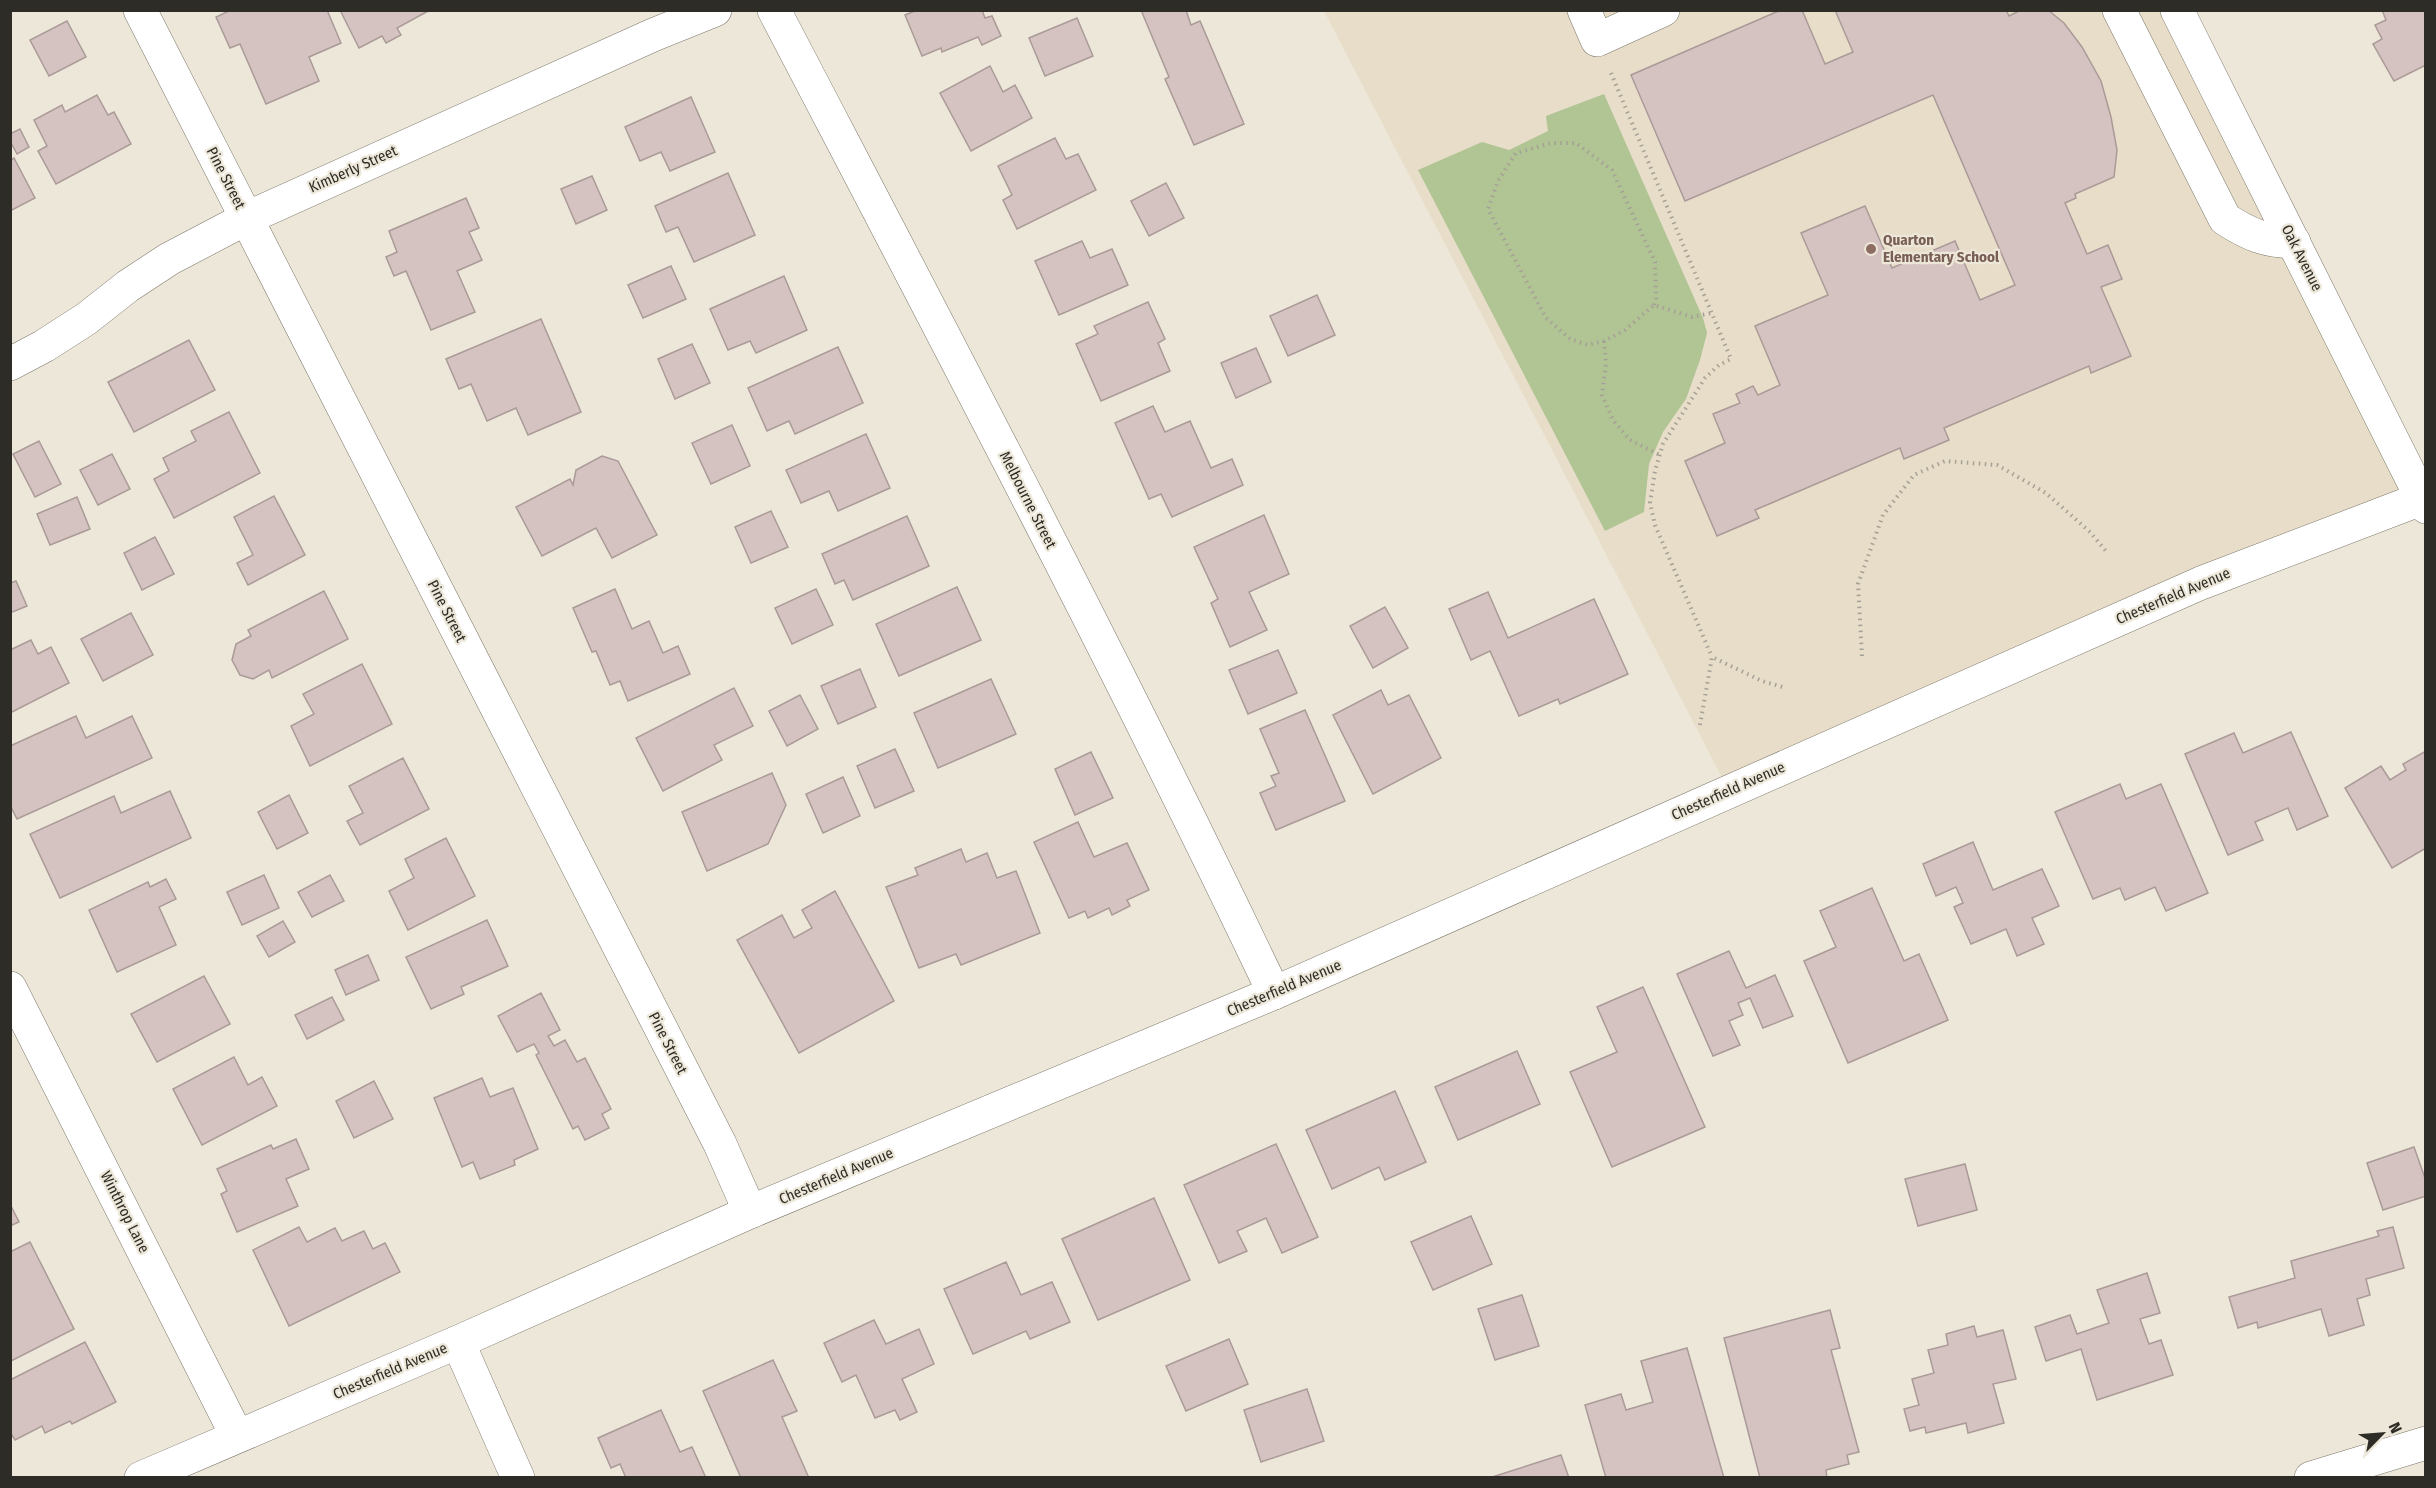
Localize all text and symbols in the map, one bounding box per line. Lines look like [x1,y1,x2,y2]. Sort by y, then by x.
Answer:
street label: Kimberly Street [306,141,400,197]
street label: Pine Street [203,144,249,212]
street label: Oak Avenue [2278,222,2326,294]
place label: Quarton Elementary School [1883,231,2000,266]
marker: Quarton Elementary School [1864,242,1878,256]
street label: Melbourne Street [996,448,1060,552]
street label: Chesterfield Avenue [2113,564,2233,628]
street label: Pine Street [424,577,470,645]
street label: Chesterfield Avenue [1668,758,1788,824]
street label: Chesterfield Avenue [1224,956,1344,1020]
street label: Pine Street [645,1009,691,1077]
street label: Chesterfield Avenue [776,1144,896,1208]
street label: Winthrop Lane [97,1168,153,1256]
street label: Chesterfield Avenue [330,1339,450,1403]
north arrow [2352,1404,2412,1464]
text: N [2385,1420,2406,1436]

